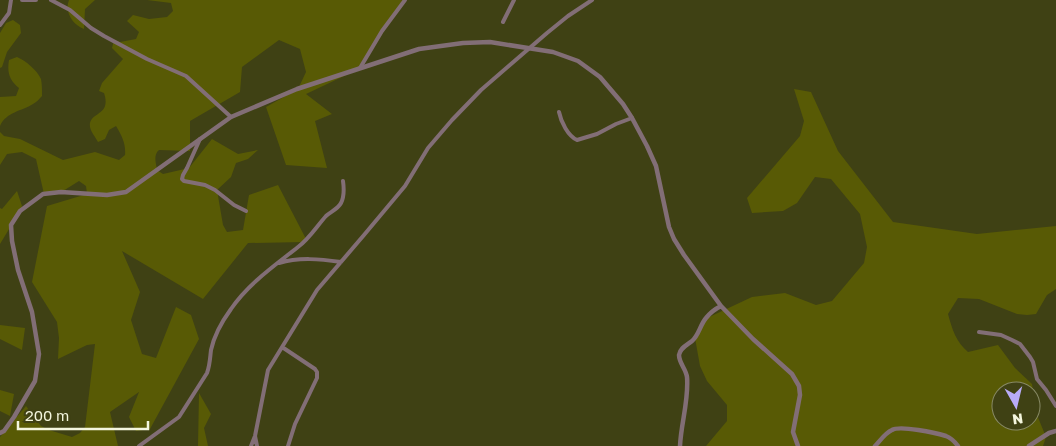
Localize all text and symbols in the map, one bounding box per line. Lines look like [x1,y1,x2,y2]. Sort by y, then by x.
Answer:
north arrow [991,381,1041,431]
scale bar [18,398,148,430]
text: 200 m [25,406,69,424]
text: N [1011,410,1024,429]

